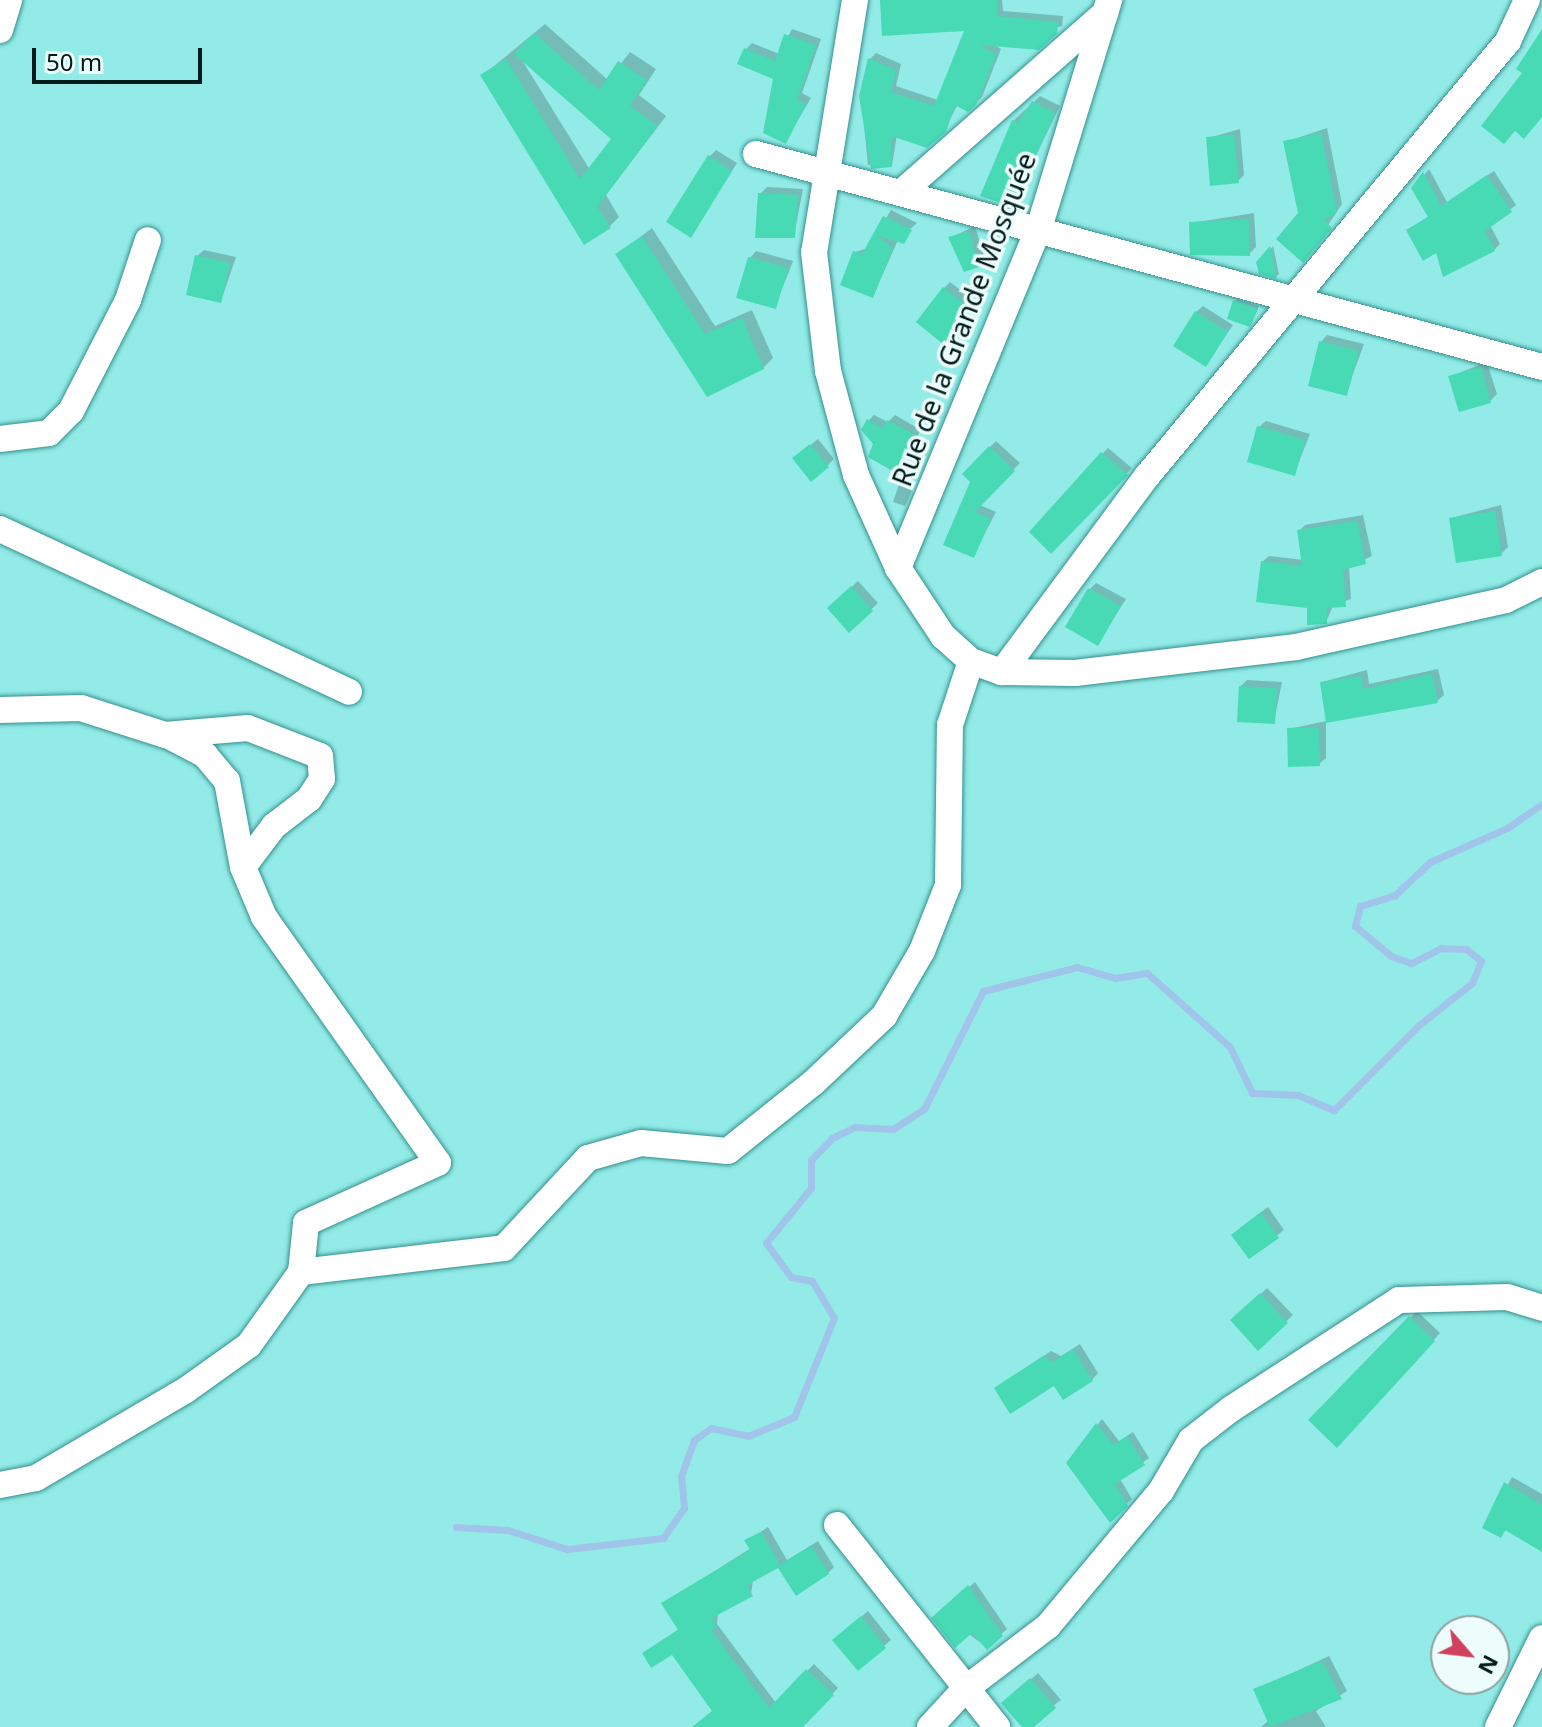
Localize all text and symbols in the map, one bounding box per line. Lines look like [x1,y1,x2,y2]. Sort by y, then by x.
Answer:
scale bar [36,32,206,82]
text: 50 m [46,45,102,78]
street label: Rue de la Grande Mosquée [884,147,1042,491]
north arrow [1430,1615,1510,1695]
text: N [1472,1650,1507,1680]

